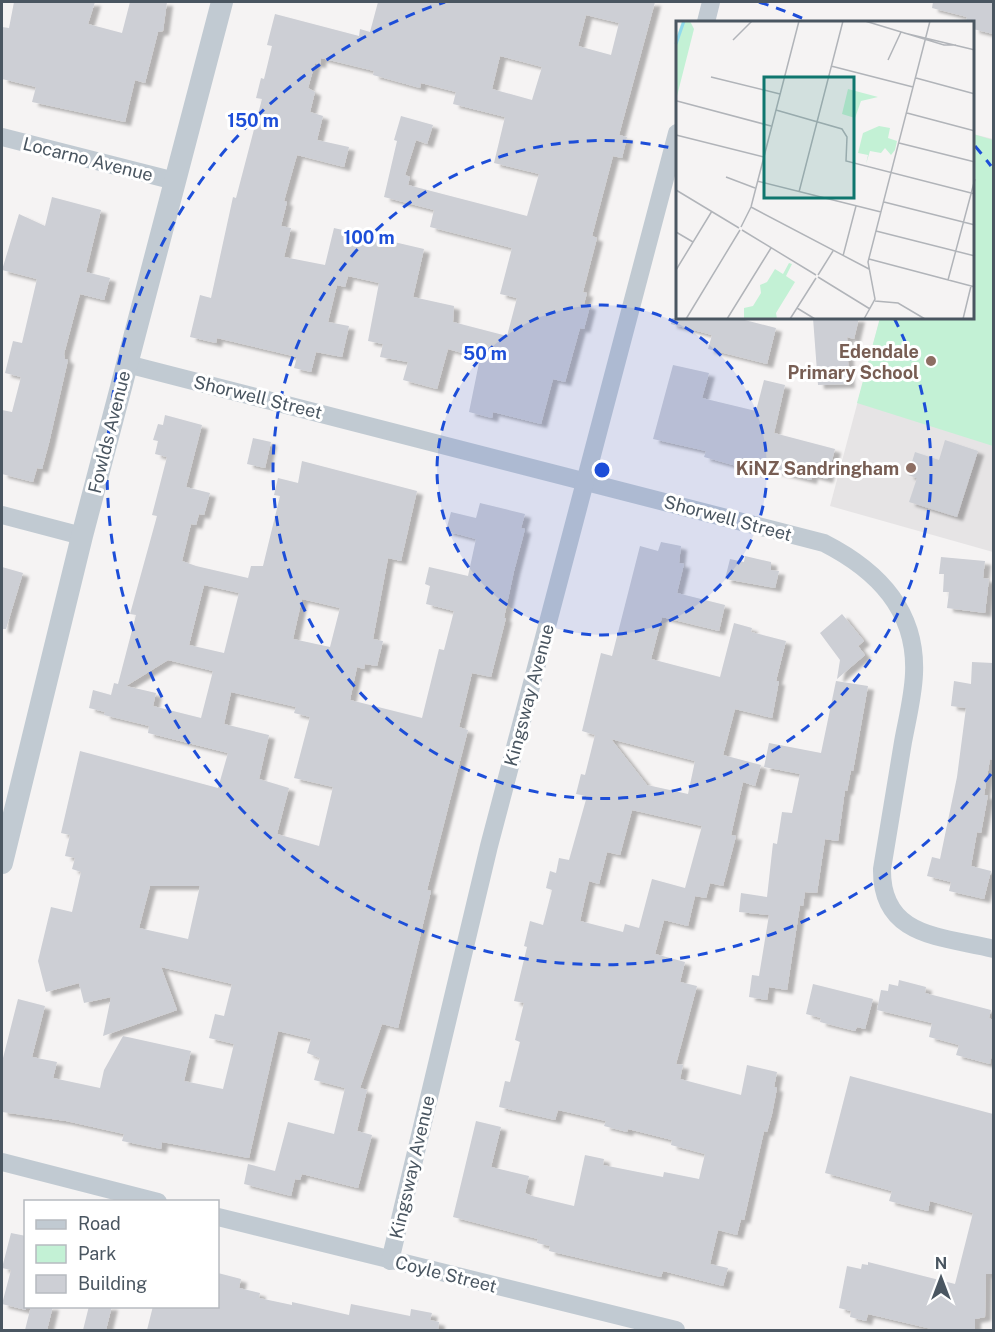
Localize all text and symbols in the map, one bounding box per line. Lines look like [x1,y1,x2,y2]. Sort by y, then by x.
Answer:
inset map [676,21,974,320]
text: 150 m [227,110,279,131]
street label: Locarno Avenue [21,133,155,185]
text: 100 m [343,227,395,248]
place label: Edendale Primary School [788,341,919,383]
text: 50 m [463,343,507,364]
marker: Edendale Primary School [924,354,938,368]
street label: Fowlds Avenue [84,369,134,495]
street label: Shorwell Street [192,371,324,423]
place label: KiNZ Sandringham [736,458,899,479]
centre of rings [592,460,612,480]
marker: KiNZ Sandringham [904,461,918,475]
street label: Shorwell Street [662,491,794,545]
street label: Kingsway Avenue [500,622,558,768]
street label: Kingsway Avenue [385,1093,439,1241]
legend [24,1200,219,1308]
text: Road [78,1213,121,1234]
text: Park [78,1243,116,1264]
north arrow [911,1248,971,1308]
street label: Coyle Street [393,1251,499,1297]
text: N [935,1254,947,1273]
text: Building [78,1273,147,1294]

